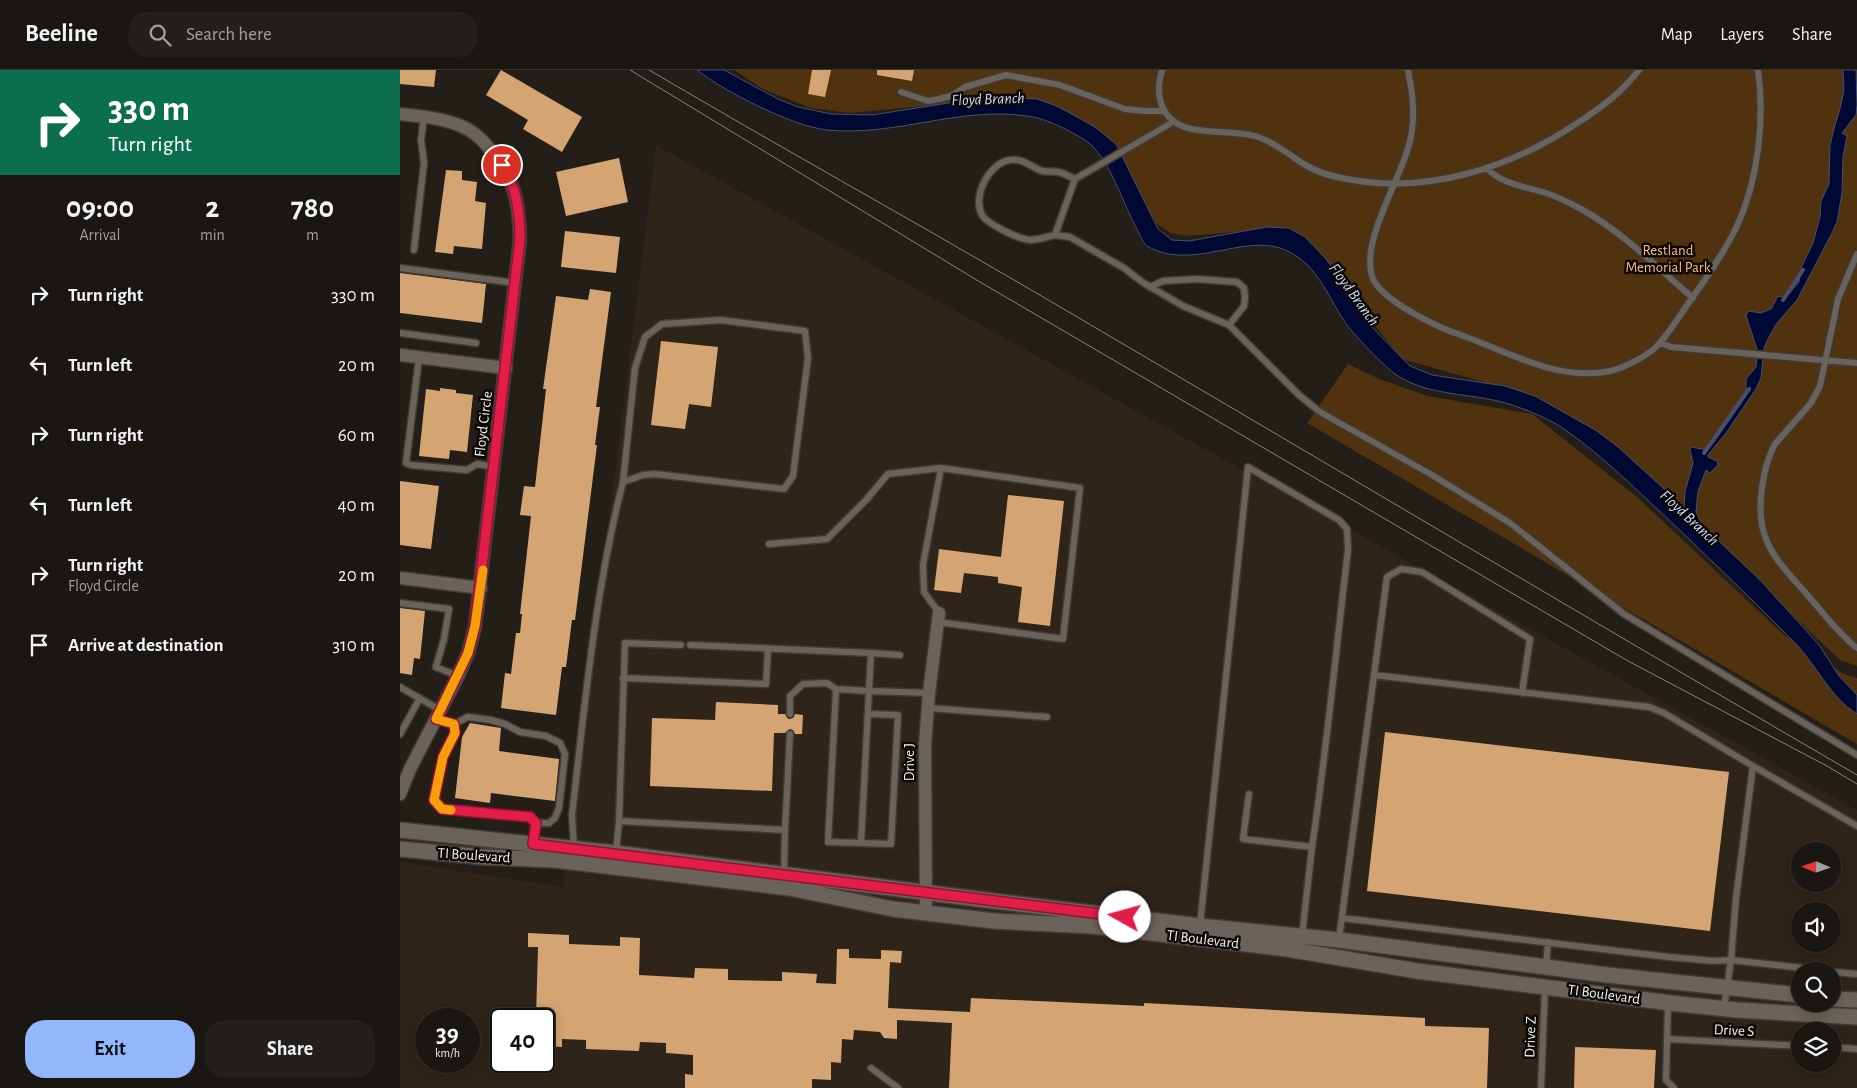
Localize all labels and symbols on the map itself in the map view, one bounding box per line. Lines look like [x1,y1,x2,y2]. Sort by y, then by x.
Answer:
water label: Floyd Branch [951,90,1025,108]
pin [481,144,523,186]
park label: Restland Memorial Park [1625,243,1711,275]
water label: Floyd Branch [1326,260,1382,329]
street label: Floyd Circle [472,390,495,458]
water label: Floyd Branch [1657,487,1722,549]
street label: Drive J [902,743,917,781]
north arrow [1791,842,1841,892]
street label: TI Boulevard [437,845,511,866]
position arrow [1098,890,1150,942]
street label: TI Boulevard [1166,928,1240,951]
street label: TI Boulevard [1567,982,1641,1007]
speed limit sign: 40 [490,1008,555,1073]
street label: Drive Z [1522,1016,1539,1058]
street label: Drive S [1713,1022,1755,1039]

